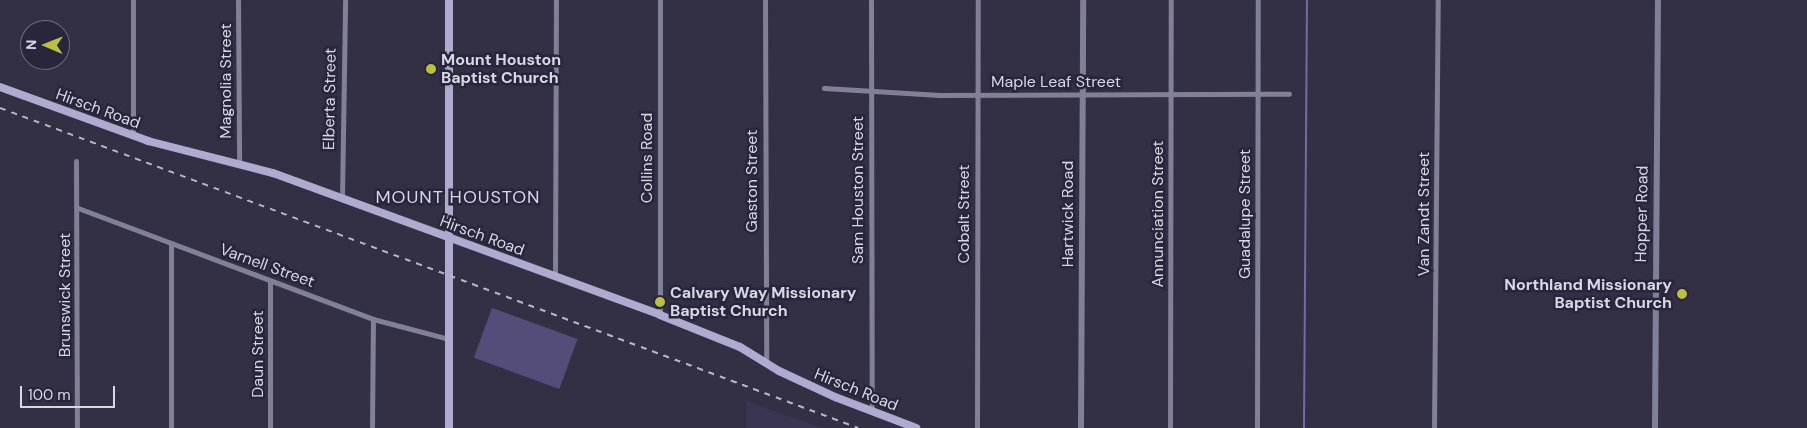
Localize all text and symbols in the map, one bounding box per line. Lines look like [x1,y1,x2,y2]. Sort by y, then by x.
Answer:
north arrow [20,20,70,70]
street label: Magnolia Street [216,23,236,139]
text: N [22,39,40,50]
street label: Elberta Street [320,48,340,150]
place label: Mount Houston Baptist Church [441,50,561,88]
marker: Mount Houston Baptist Church [425,63,437,75]
street label: Maple Leaf Street [991,72,1121,92]
street label: Hirsch Road [53,85,143,133]
street label: Collins Road [637,113,657,203]
street label: Sam Houston Street [848,116,868,264]
street label: Gaston Street [742,130,762,232]
street label: Annunciation Street [1148,140,1168,288]
street label: Guadalupe Street [1235,149,1255,279]
street label: Van Zandt Street [1414,152,1434,276]
street label: Hartwick Road [1058,161,1078,267]
street label: Cobalt Street [954,164,974,264]
street label: Hopper Road [1632,165,1652,263]
district label: MOUNT HOUSTON [374,186,542,208]
street label: Hirsch Road [437,212,527,260]
street label: Brunswick Street [55,233,75,357]
street label: Varnell Street [217,240,317,292]
place label: Northland Missionary Baptist Church [1504,275,1672,313]
place label: Calvary Way Missionary Baptist Church [670,283,856,321]
marker: Northland Missionary Baptist Church [1676,288,1688,300]
marker: Calvary Way Missionary Baptist Church [654,296,666,308]
street label: Daun Street [248,310,268,398]
street label: Hirsch Road [811,365,901,415]
scale bar [22,376,118,408]
text: 100 m [28,385,71,405]

